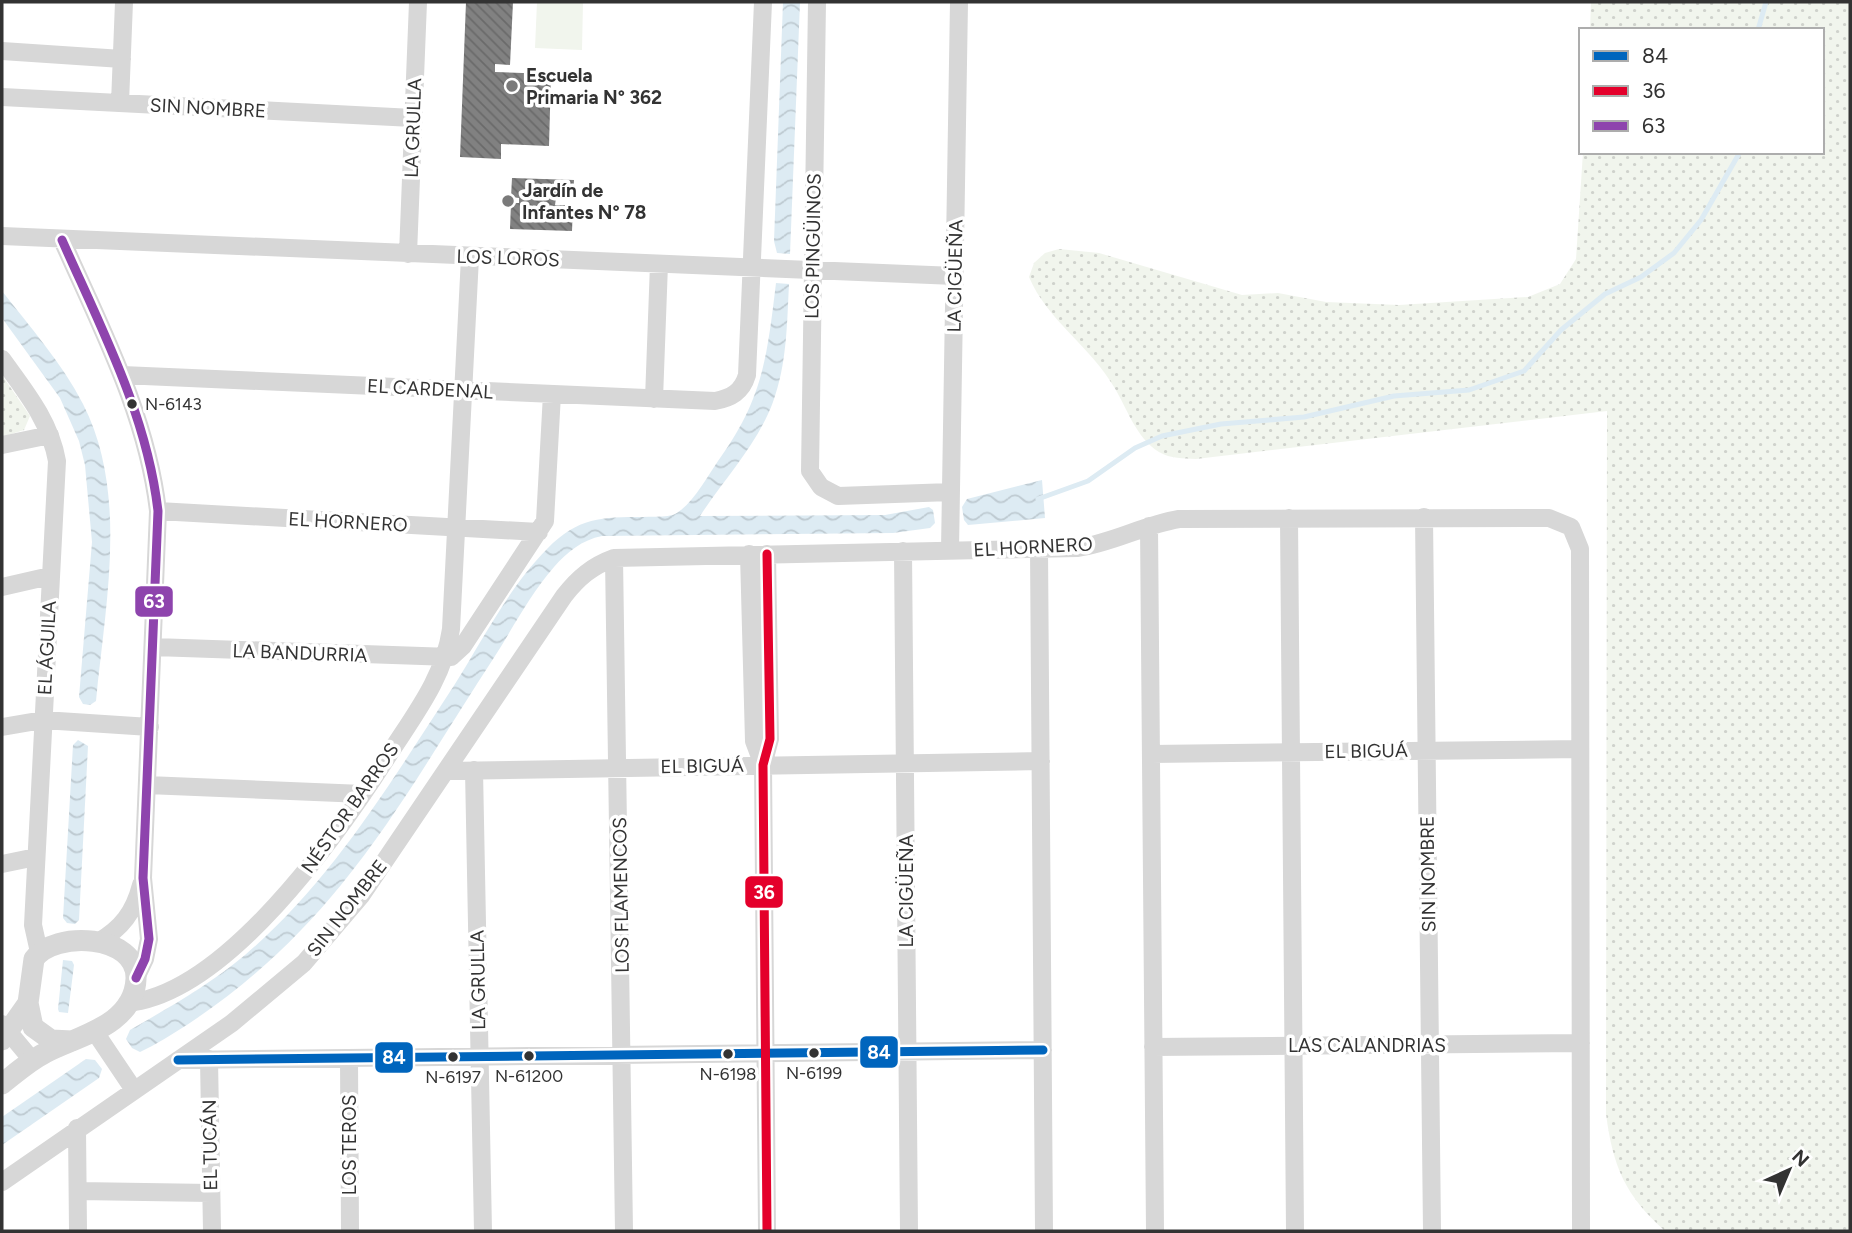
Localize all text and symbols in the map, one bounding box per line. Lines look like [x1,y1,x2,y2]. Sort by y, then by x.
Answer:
legend [1579,28,1824,154]
text: 84 [1642,43,1668,68]
place label: Escuela Primaria N° 362 [526,64,662,109]
street label: LA GRULLA [400,78,426,178]
marker: Escuela Primaria N° 362 [504,78,520,94]
text: 36 [1642,78,1665,103]
street label: SIN NOMBRE [149,93,267,123]
text: 63 [1642,113,1665,138]
street label: LOS PINGÜINOS [800,173,826,319]
place label: Jardín de Infantes N° 78 [522,179,646,224]
marker: Jardín de Infantes N° 78 [500,193,516,209]
street label: LA CIGÜEÑA [943,219,967,333]
street label: LOS LOROS [456,245,560,271]
street label: EL CARDENAL [366,374,494,404]
place label: N-6143 [145,394,202,414]
marker: N-6143 [125,397,139,411]
street label: EL HORNERO [288,507,408,537]
street label: EL HORNERO [973,532,1093,562]
line badge: 63 [134,585,174,618]
text: 63 [143,590,165,613]
street label: EL ÁGUILA [33,600,61,696]
street label: LA BANDURRIA [232,639,368,667]
street label: NÉSTOR BARROS [296,738,404,878]
street label: EL BIGUÁ [1324,739,1408,763]
street label: EL BIGUÁ [660,754,744,778]
street label: SIN NOMBRE [1415,816,1441,932]
street label: LOS FLAMENCOS [608,817,634,973]
street label: LA CIGÜEÑA [895,834,918,947]
street label: SIN NOMBRE [302,855,392,961]
line badge: 36 [744,875,784,909]
text: 36 [753,881,775,904]
street label: LA GRULLA [466,930,490,1030]
street label: LAS CALANDRIAS [1288,1034,1446,1057]
line badge: 84 [859,1035,899,1069]
line badge: 84 [374,1041,414,1074]
text: 84 [867,1041,891,1064]
text: 84 [382,1046,406,1069]
marker: N-6199 [807,1046,821,1060]
marker: N-6198 [721,1047,735,1061]
marker: N-61200 [522,1049,536,1063]
marker: N-6197 [446,1050,460,1064]
place label: N-6199 [786,1063,842,1083]
place label: N-6198 [700,1064,756,1084]
place label: N-61200 [495,1066,563,1086]
place label: N-6197 [425,1067,481,1087]
street label: LOS TEROS [338,1095,361,1195]
street label: EL TUCÁN [198,1099,222,1191]
north arrow [1754,1135,1824,1205]
text: N [1787,1145,1814,1172]

